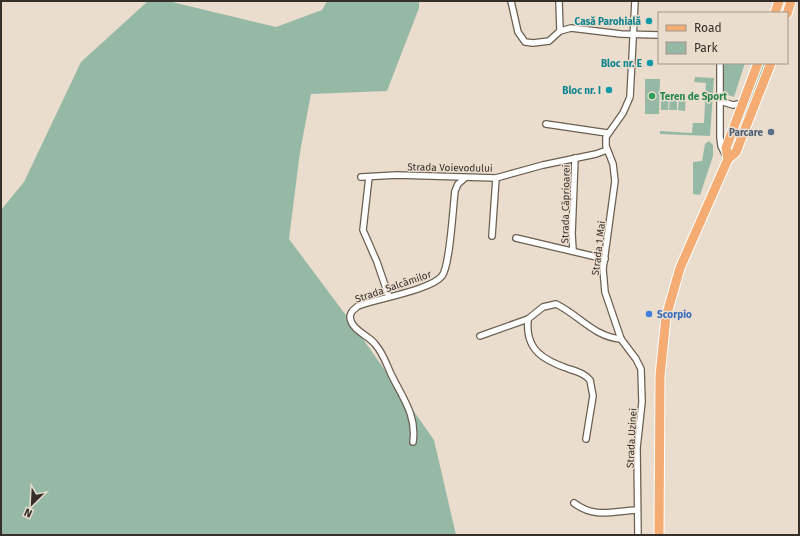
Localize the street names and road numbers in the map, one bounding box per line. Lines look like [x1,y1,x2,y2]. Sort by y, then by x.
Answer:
street label: Strada Voievodului [407,161,493,175]
street label: Strada Căprioarei [559,164,573,243]
street label: Strada 1 Mai [590,220,608,276]
street label: Strada Salcâmilor [354,268,433,306]
street label: Strada Uzinei [624,408,640,468]

